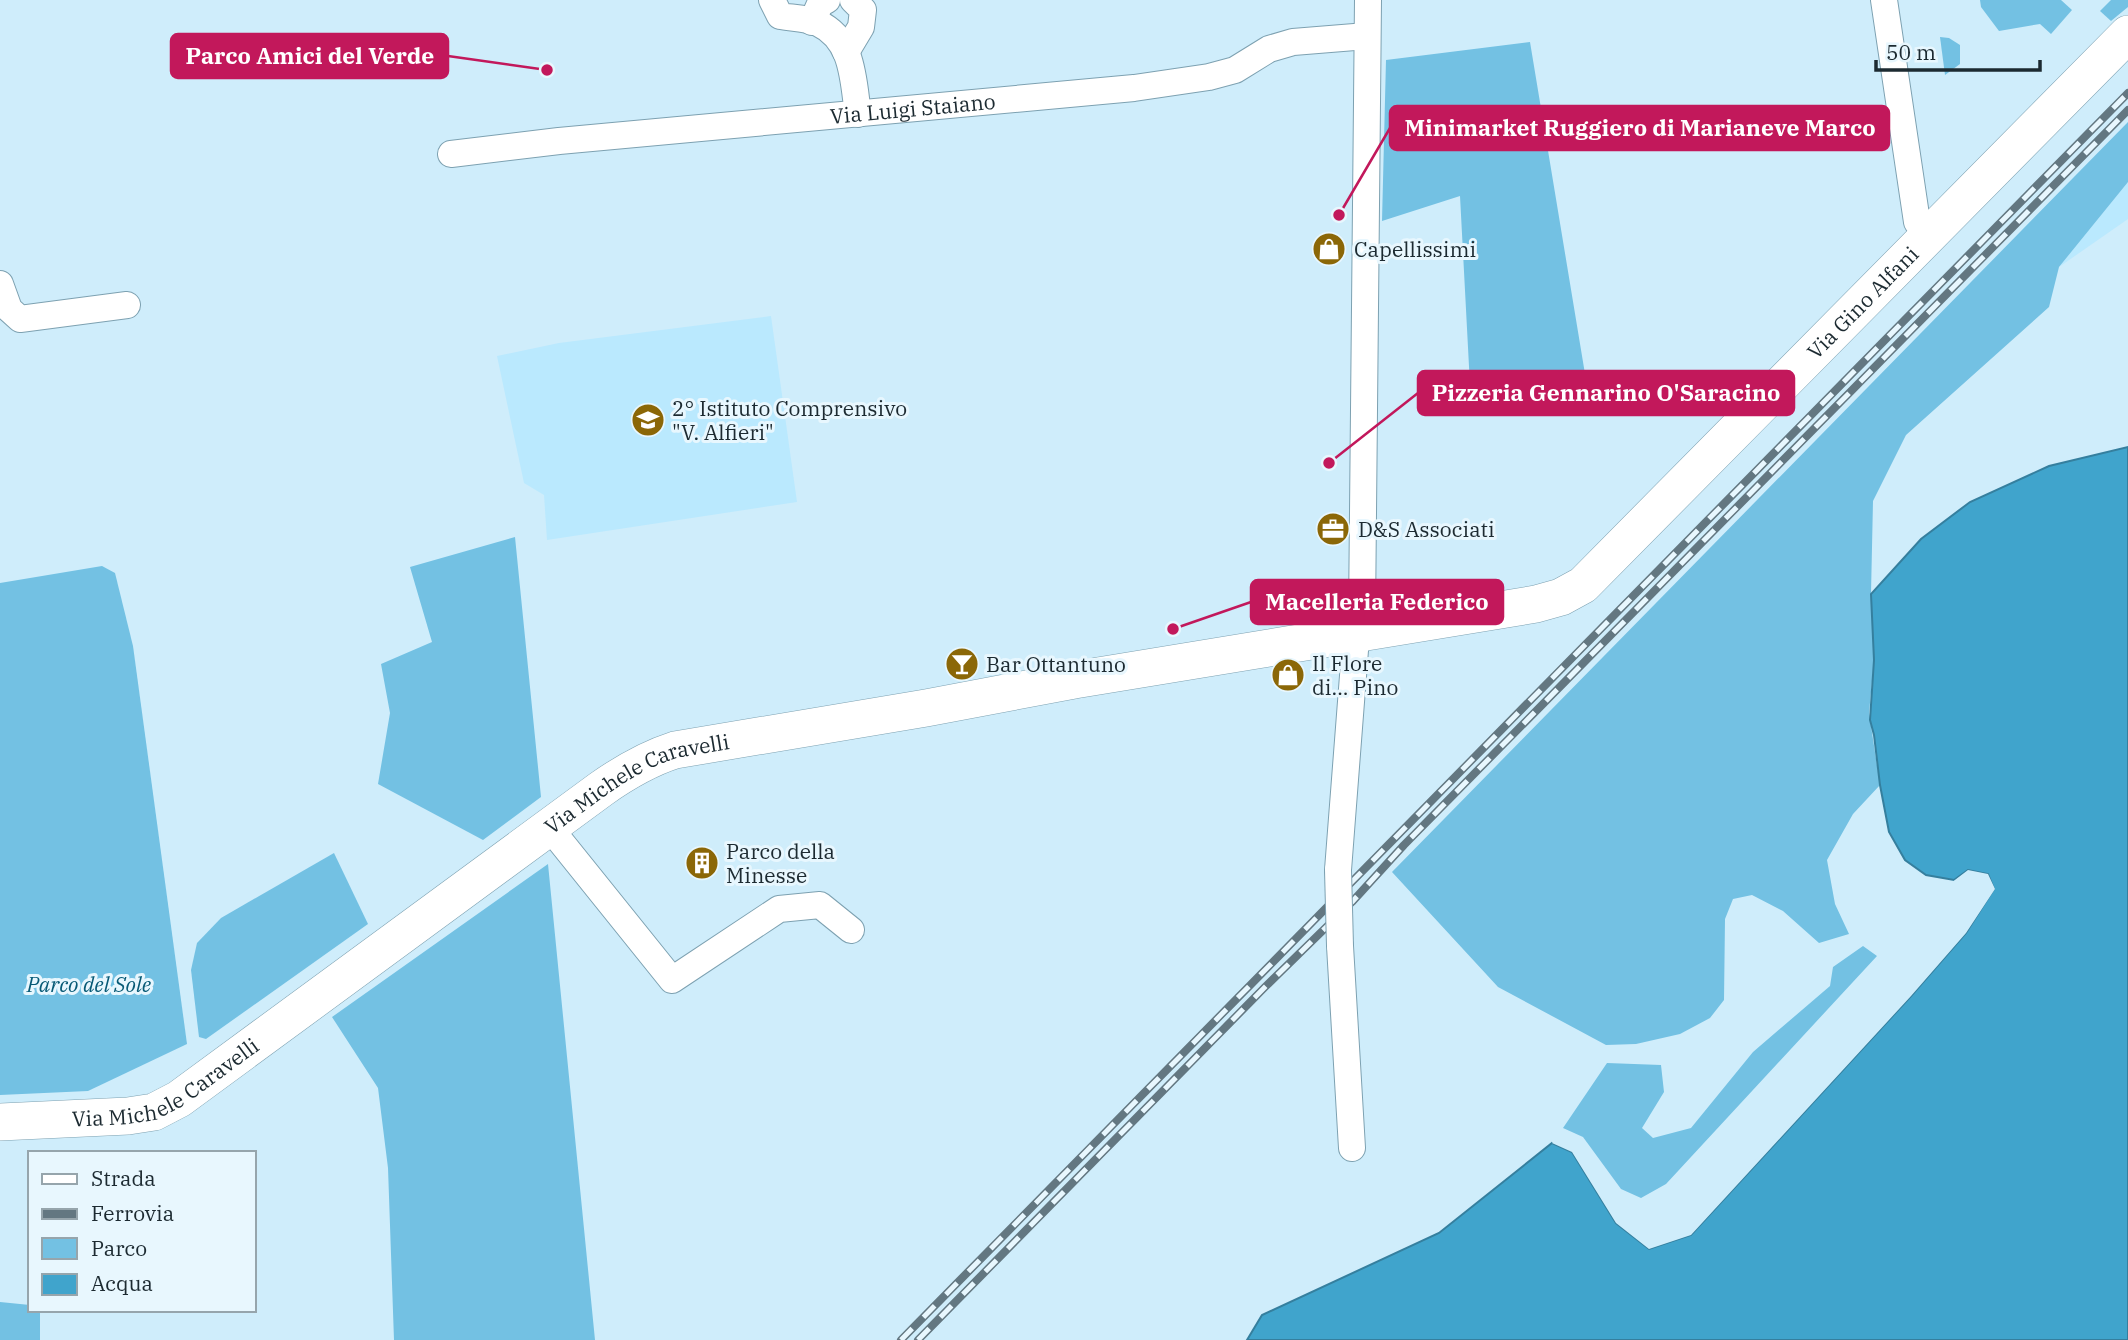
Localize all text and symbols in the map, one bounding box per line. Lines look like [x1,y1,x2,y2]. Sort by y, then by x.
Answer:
scale bar [1876,28,2040,72]
callout: Parco Amici del Verde [171,34,448,78]
text: 50 m [1886,38,1936,66]
text: Parco Amici del Verde [186,40,434,70]
street label: Via Luigi Staiano [829,87,997,130]
callout: Minimarket Ruggiero di Marianeve Marco [1390,106,1889,150]
text: Minimarket Ruggiero di Marianeve Marco [1404,112,1876,142]
shop icon: Capellissimi [1310,230,1348,268]
place label: Capellissimi [1354,235,1476,263]
street label: Via Gino Alfani [1801,240,1924,365]
callout: Pizzeria Gennarino O'Saracino [1418,371,1794,415]
text: Pizzeria Gennarino O'Saracino [1432,377,1780,407]
place label: 2° Istituto Comprensivo "V. Alfieri" [672,394,907,446]
school or university icon: 2° Istituto Comprensivo "V. Alfieri" [629,401,667,439]
office icon: D&S Associati [1314,510,1352,548]
place label: D&S Associati [1358,515,1495,543]
callout: Macelleria Federico [1251,580,1503,624]
text: Macelleria Federico [1265,586,1489,616]
bar icon: Bar Ottantuno [943,645,981,683]
place label: Il Flore di... Pino [1312,649,1398,701]
place label: Bar Ottantuno [986,650,1126,678]
shop icon: Il Flore di... Pino [1269,656,1307,694]
street label: Via Michele Caravelli [538,727,731,840]
place label: Parco della Minesse [726,837,835,889]
building icon: Parco della Minesse [683,844,721,882]
park label: Parco del Sole [26,970,152,998]
street label: Via Michele Caravelli [71,1031,264,1133]
legend [28,1151,256,1312]
text: Strada [91,1164,156,1192]
text: Ferrovia [91,1199,174,1227]
text: Parco [91,1234,147,1262]
text: Acqua [91,1269,153,1297]

